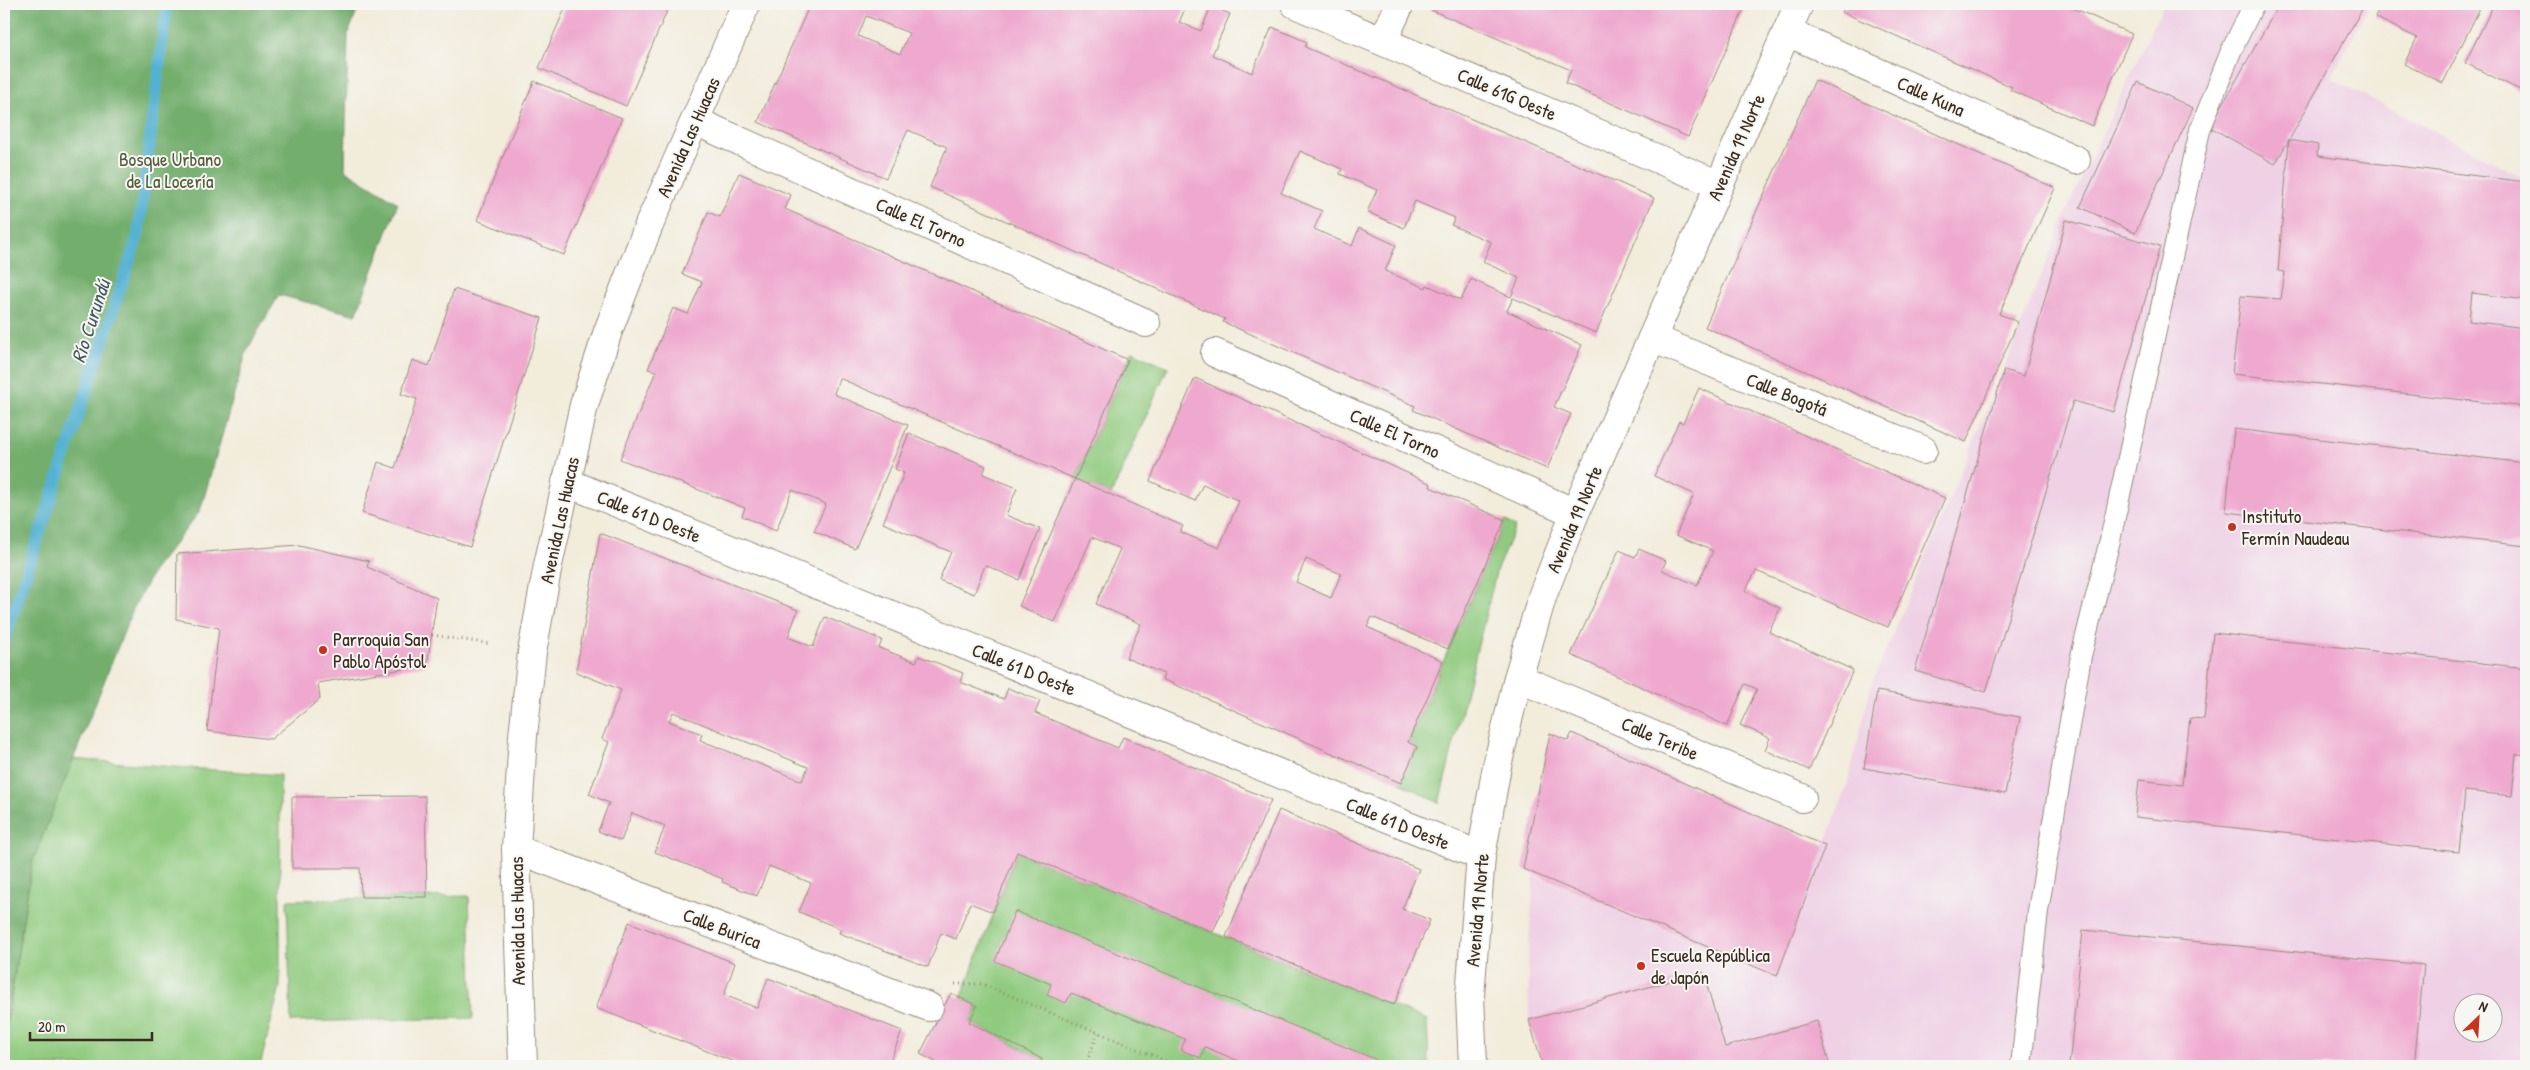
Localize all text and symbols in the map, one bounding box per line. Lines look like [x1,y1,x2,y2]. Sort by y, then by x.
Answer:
street label: Calle 61G Oeste [1453,61,1561,127]
street label: Calle Kuna [1893,70,1969,123]
street label: Avenida Las Huacas [650,73,726,201]
street label: Avenida 19 Norte [1701,89,1771,204]
park label: Bosque Urbano de La Locería [119,146,221,194]
street label: Calle El Torno [872,191,970,254]
water label: Río Curundú [64,274,117,366]
street label: Calle Bogotá [1743,366,1832,422]
street label: Calle El Torno [1346,402,1444,465]
street label: Avenida Las Huacas [533,454,585,586]
street label: Avenida 19 Norte [1540,461,1608,577]
street label: Calle 61 D Oeste [593,483,705,549]
place label: Instituto Fermín Naudeau [2241,503,2350,551]
marker: Instituto Fermín Naudeau [2226,521,2238,533]
place label: Parroquia San Pablo Apóstol [333,626,429,674]
street label: Calle 61 D Oeste [968,636,1080,702]
marker: Parroquia San Pablo Apóstol [317,644,329,656]
street label: Calle Teribe [1617,710,1703,766]
street label: Calle 61 D Oeste [1342,790,1454,856]
street label: Avenida 19 Norte [1459,852,1495,968]
street label: Avenida Las Huacas [503,856,531,986]
street label: Calle Burica [679,901,765,955]
place label: Escuela República de Japón [1651,942,1771,990]
marker: Escuela República de Japón [1635,960,1647,972]
north arrow [2452,992,2502,1042]
text: N [2476,996,2492,1016]
scale bar [30,1010,152,1042]
text: 20 m [38,1016,65,1037]

